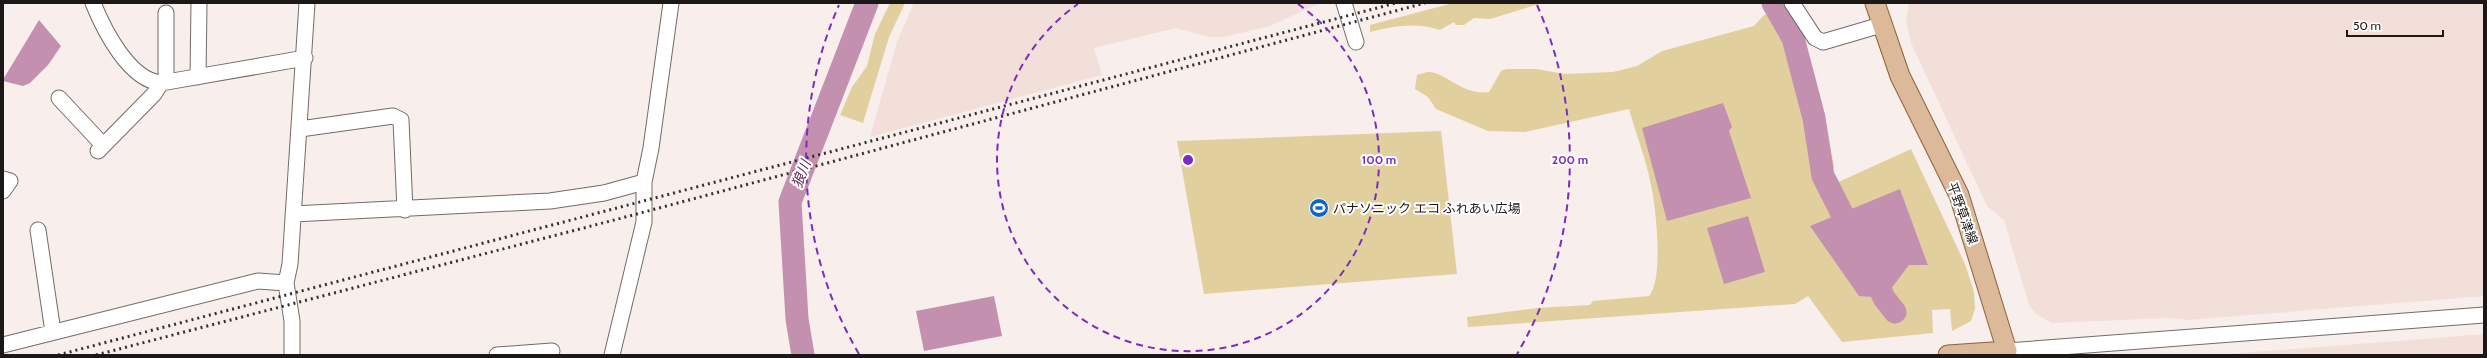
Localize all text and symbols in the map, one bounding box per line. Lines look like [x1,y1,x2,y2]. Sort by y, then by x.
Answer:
scale bar [2347,12,2443,38]
text: 50 m [2353,18,2381,33]
text: 100 m [1362,152,1396,167]
text: 200 m [1552,152,1588,167]
centre of rings [1181,153,1195,167]
water label: 狼川 [788,156,815,190]
street label: 平野草津線 [1944,180,1982,246]
sports icon: パナソニック エコ ふれあい広場 [1308,197,1330,219]
place label: パナソニック エコ ふれあい広場 [1333,200,1521,216]

